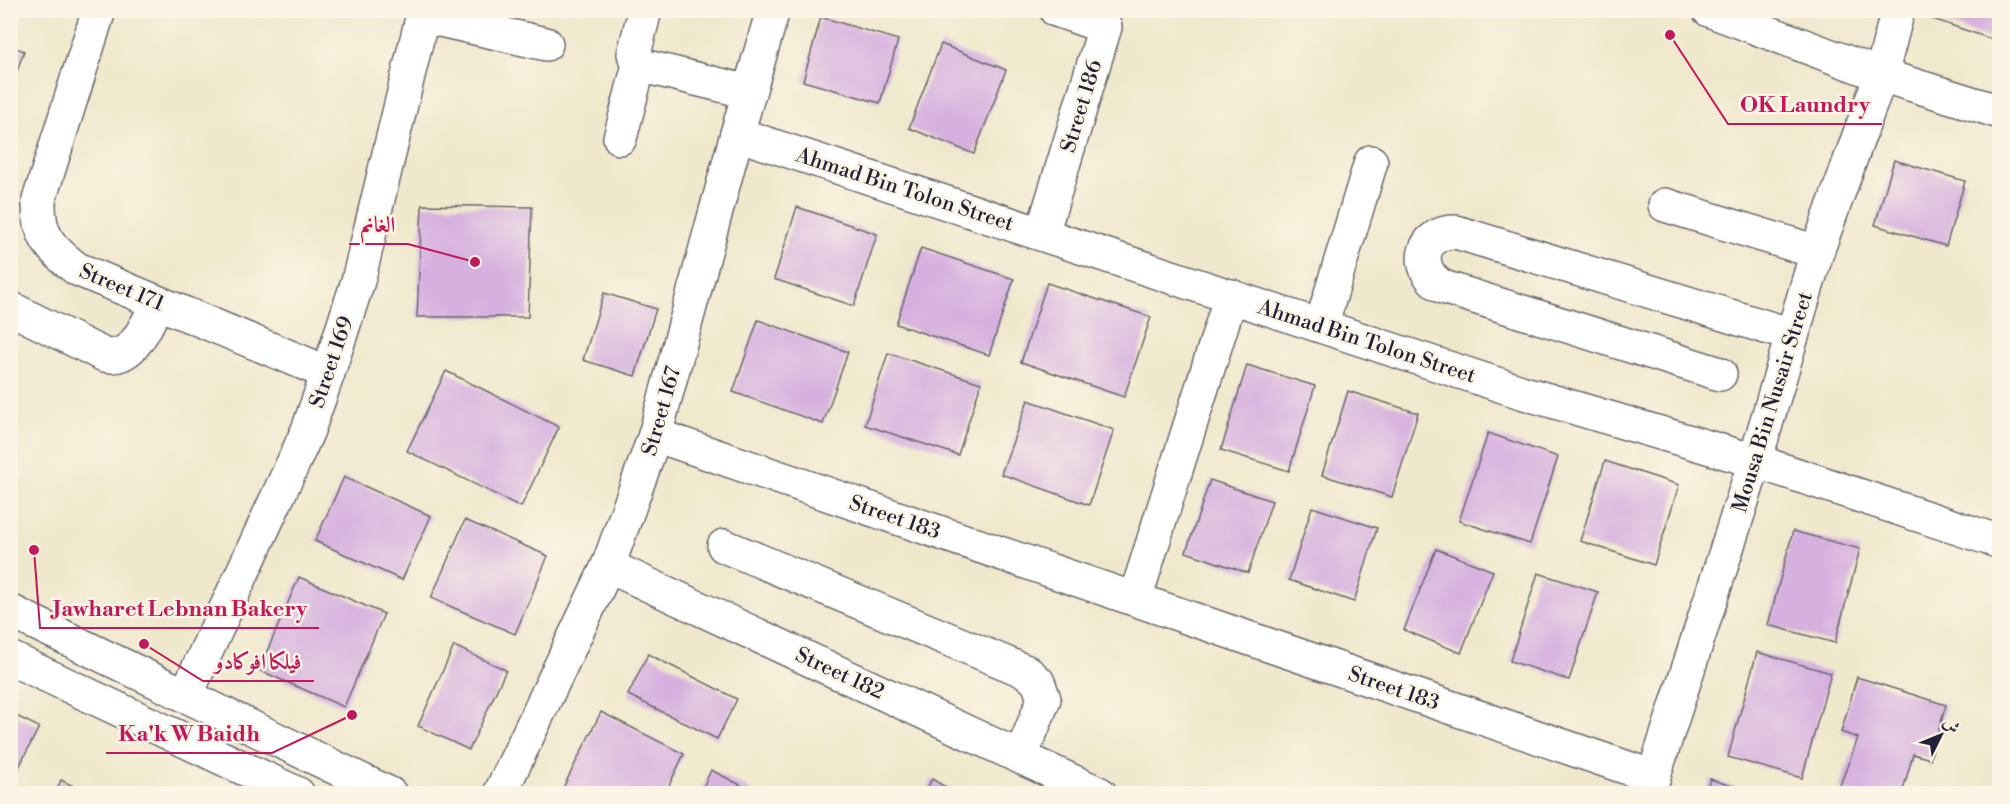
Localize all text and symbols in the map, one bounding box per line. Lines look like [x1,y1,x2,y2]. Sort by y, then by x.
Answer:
street label: Street 186 [1056,57,1108,156]
callout: OK Laundry [1728,84,1882,124]
text: OK Laundry [1740,92,1871,119]
street label: Ahmad Bin Tolon Street [792,142,1017,238]
callout: الغانم [349,204,408,244]
text: الغانم [361,212,395,244]
street label: Street 171 [75,258,168,317]
street label: Mousa Bin Nusair Street [1727,288,1819,516]
street label: Ahmad Bin Tolon Street [1254,294,1479,390]
street label: Street 169 [304,313,360,412]
street label: Street 167 [637,363,687,459]
street label: Street 183 [846,490,944,546]
callout: Jawharet Lebnan Bakery [40,588,319,628]
text: Jawharet Lebnan Bakery [50,596,308,623]
callout: فيلكا افوكادو [203,641,314,681]
street label: Street 182 [791,642,888,706]
text: فيلكا افوكادو [213,649,301,676]
street label: Street 183 [1345,661,1443,717]
north arrow [1911,705,1971,765]
callout: Ka'k W Baidh [106,713,272,753]
text: ش [1939,713,1964,738]
text: Ka'k W Baidh [118,721,260,748]

